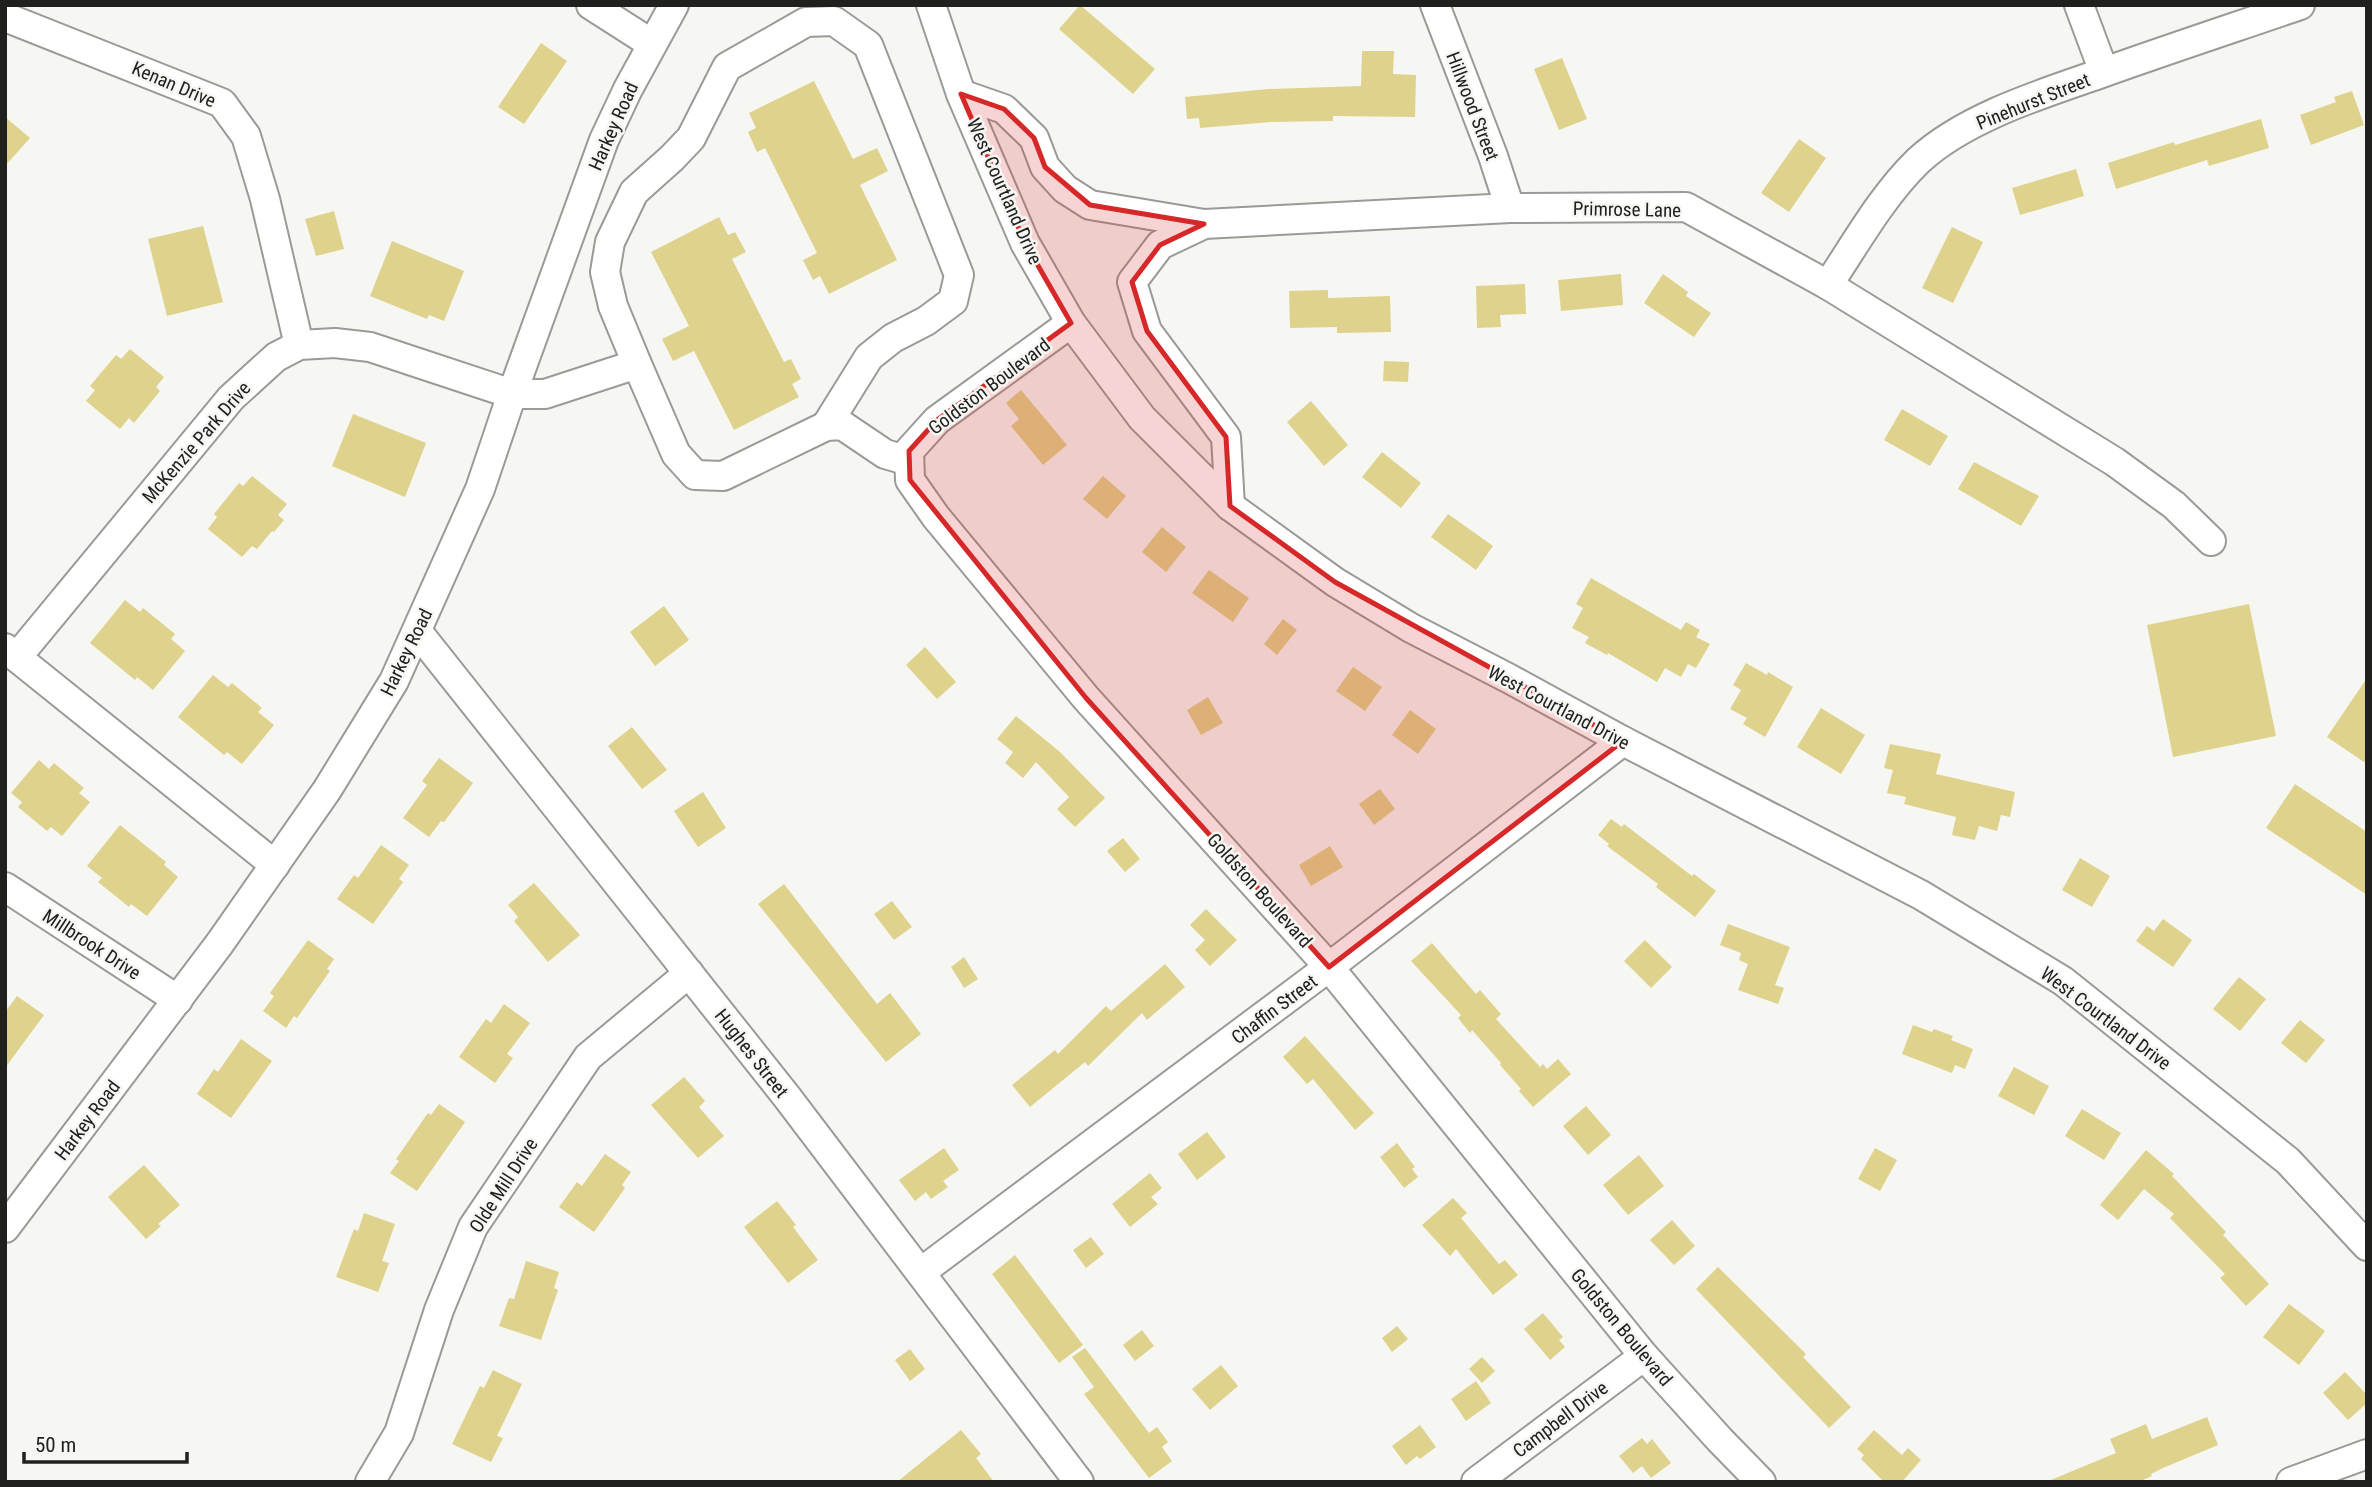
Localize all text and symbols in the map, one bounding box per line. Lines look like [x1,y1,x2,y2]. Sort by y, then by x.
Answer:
street label: Hillwood Street [1441,49,1504,164]
street label: Kenan Drive [128,57,219,112]
street label: Pinehurst Street [1973,68,2093,135]
street label: Harkey Road [584,78,643,174]
street label: West Courtland Drive [962,115,1047,268]
street label: Primrose Lane [1573,197,1681,222]
street label: Goldston Boulevard [924,333,1055,440]
street label: McKenzie Park Drive [137,377,255,508]
street label: Harkey Road [375,605,437,700]
street label: West Courtland Drive [1484,660,1634,755]
street label: Goldston Boulevard [1202,828,1317,952]
street label: Millbrook Drive [38,904,145,985]
street label: West Courtland Drive [2036,962,2176,1075]
street label: Chaffin Street [1227,970,1322,1049]
street label: Hughes Street [710,1004,793,1102]
street label: Harkey Road [50,1076,125,1165]
street label: Olde Mill Drive [464,1134,543,1237]
street label: Goldston Boulevard [1566,1264,1677,1391]
street label: Campbell Drive [1508,1376,1612,1463]
scale bar [24,1420,187,1464]
text: 50 m [35,1433,76,1457]

